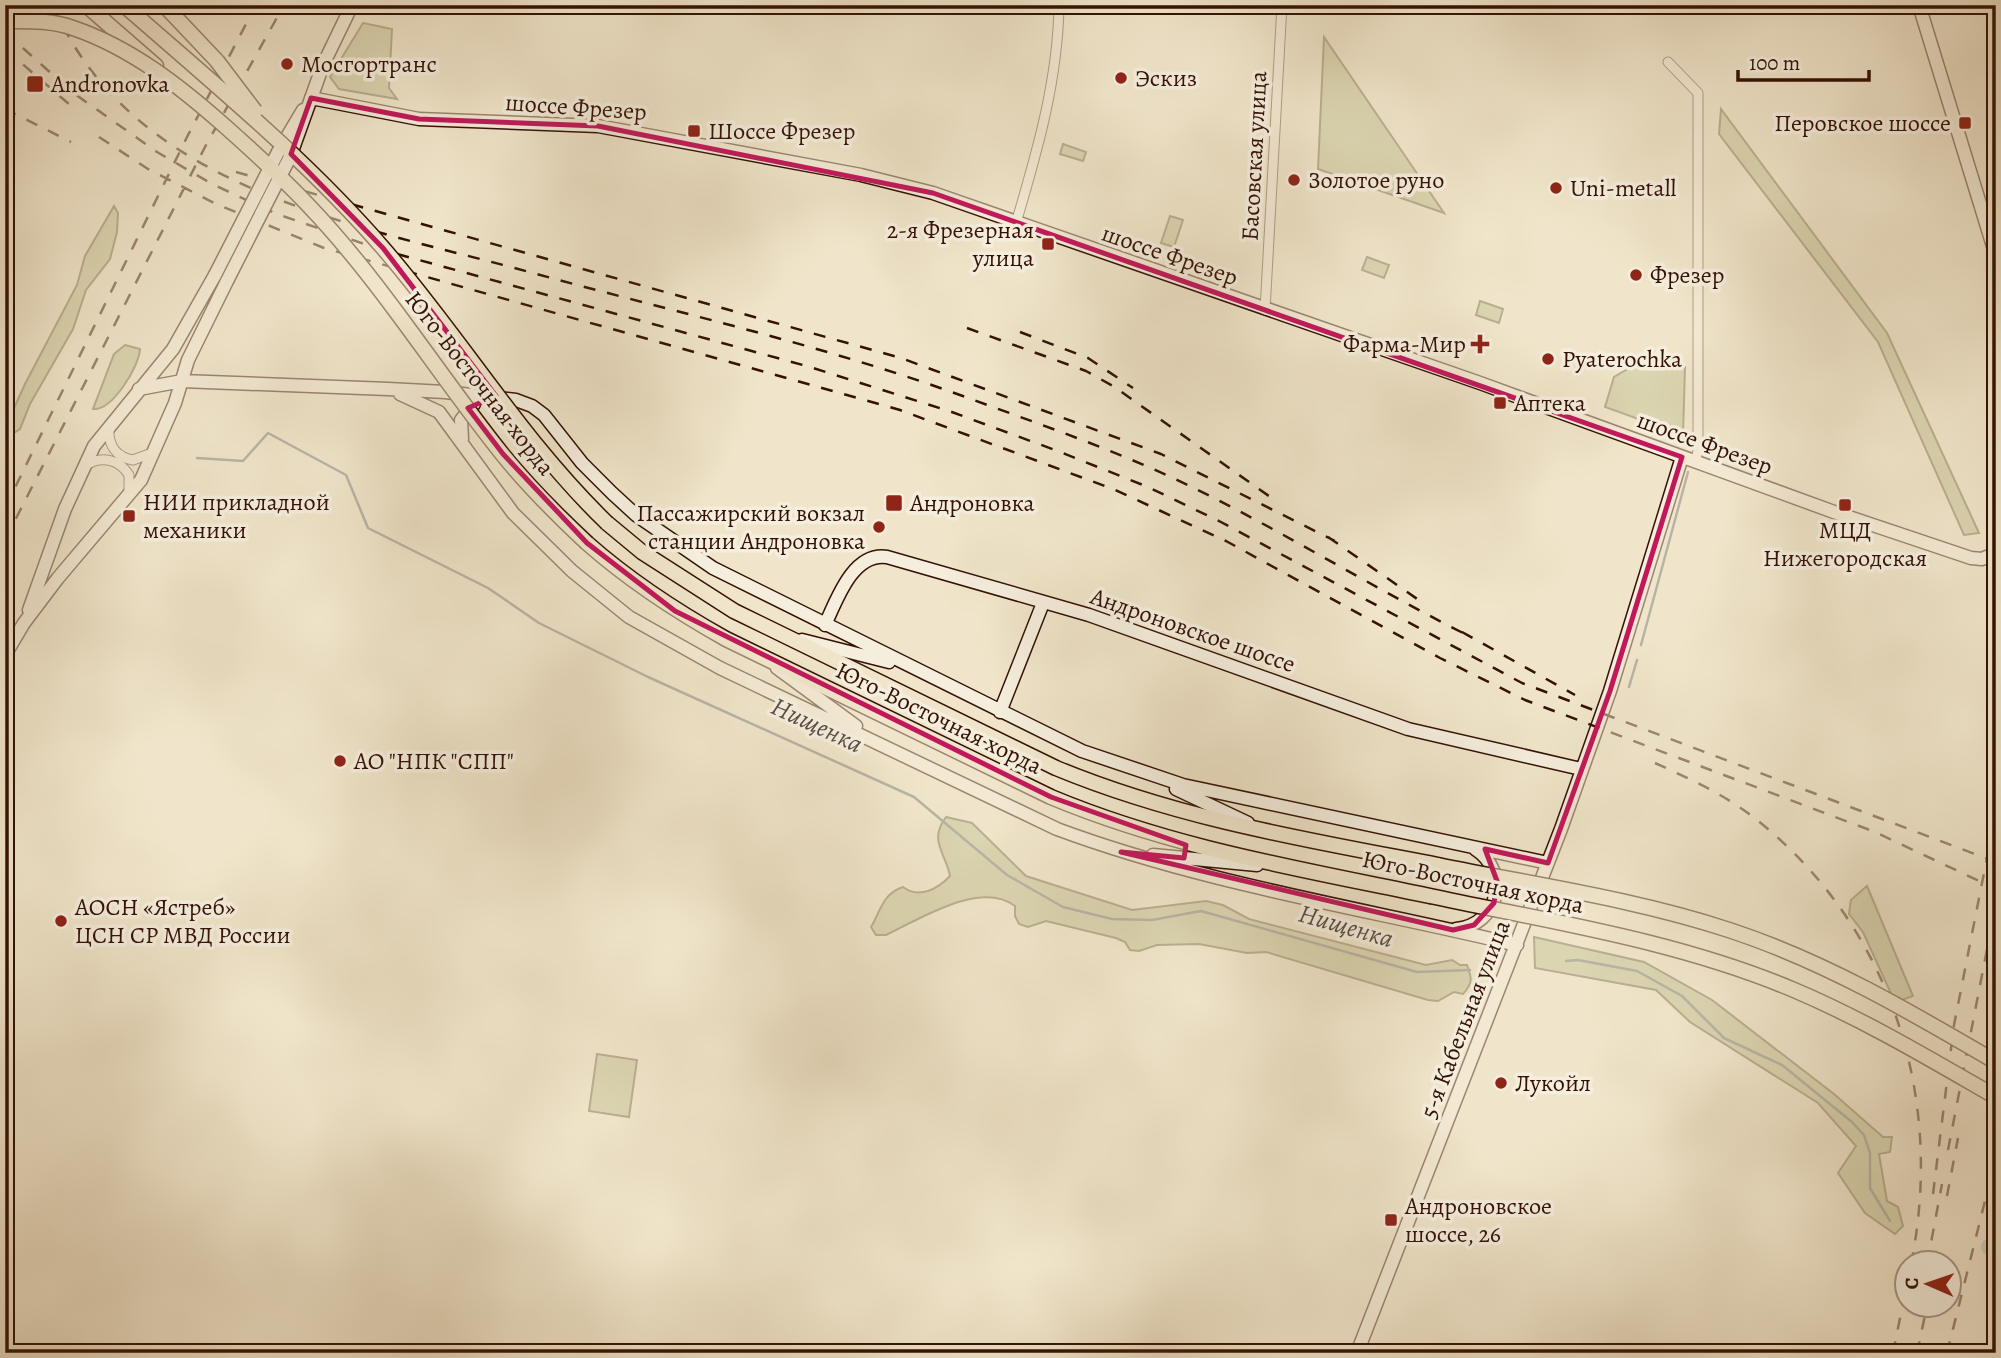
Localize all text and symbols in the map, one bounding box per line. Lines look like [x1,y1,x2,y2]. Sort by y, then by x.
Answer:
scale bar [1738,38,1870,82]
place label: Мосгортранс [301,48,437,80]
text: 100 m [1749,49,1800,77]
marker: Мосгортранс [279,56,295,72]
place label: Эскиз [1135,62,1197,94]
place label: Andronovka [50,68,170,100]
marker: Эскиз [1113,70,1129,86]
street label: Басовская улица [1234,70,1274,242]
marker: Andronovka [25,74,45,94]
street label: шоссе Фрезер [504,86,648,128]
place label: Перовское шоссе [1774,107,1951,139]
place label: Шоссе Фрезер [708,115,855,147]
marker: Перовское шоссе [1957,115,1973,131]
marker: Шоссе Фрезер [686,123,702,139]
place label: Золотое руно [1308,164,1444,196]
marker: Золотое руно [1286,172,1302,188]
place label: Uni-metall [1570,172,1677,204]
marker: Uni-metall [1548,180,1564,196]
place label: 2-я Фрезерная улица [887,214,1034,274]
street label: шоссе Фрезер [1098,217,1242,293]
marker: 2-я Фрезерная улица [1040,236,1056,252]
place label: Фрезер [1650,259,1724,291]
marker: Фрезер [1628,267,1644,283]
street label: Юго-Восточная хорда [398,284,562,482]
place label: Фарма-Мир [1343,328,1466,360]
marker: Фарма-Мир [1472,336,1488,352]
place label: Pyaterochka [1562,343,1683,375]
marker: Pyaterochka [1540,351,1556,367]
place label: Аптека [1513,387,1586,419]
marker: Аптека [1492,395,1508,411]
street label: шоссе Фрезер [1633,404,1777,482]
place label: НИИ прикладной механики [143,486,330,546]
place label: Андроновка [909,487,1035,519]
marker: Андроновка [884,493,904,513]
place label: Пассажирский вокзал станции Андроновка [636,497,865,557]
marker: МЦД Нижегородская [1837,497,1853,513]
marker: НИИ прикладной механики [121,508,137,524]
place label: МЦД Нижегородская [1763,514,1927,574]
marker: Пассажирский вокзал станции Андроновка [871,519,887,535]
street label: Андроновское шоссе [1085,580,1300,680]
street label: Юго-Восточная хорда [831,654,1047,782]
water label: Нищенка [766,689,868,761]
place label: АО "НПК "СПП" [353,745,514,777]
marker: АО "НПК "СПП" [332,753,348,769]
street label: Юго-Восточная хорда [1359,843,1587,921]
place label: АОСН «Ястреб» ЦСН СР МВД России [74,891,291,951]
water label: Нищенка [1294,896,1398,956]
marker: АОСН «Ястреб» ЦСН СР МВД России [53,913,69,929]
street label: 5-я Кабельная улица [1412,915,1518,1123]
place label: Лукойл [1515,1067,1591,1099]
marker: Лукойл [1493,1075,1509,1091]
place label: Андроновское шоссе, 26 [1404,1190,1552,1250]
marker: Андроновское шоссе, 26 [1383,1212,1399,1228]
north arrow [1892,1250,1962,1320]
text: С [1899,1277,1925,1290]

